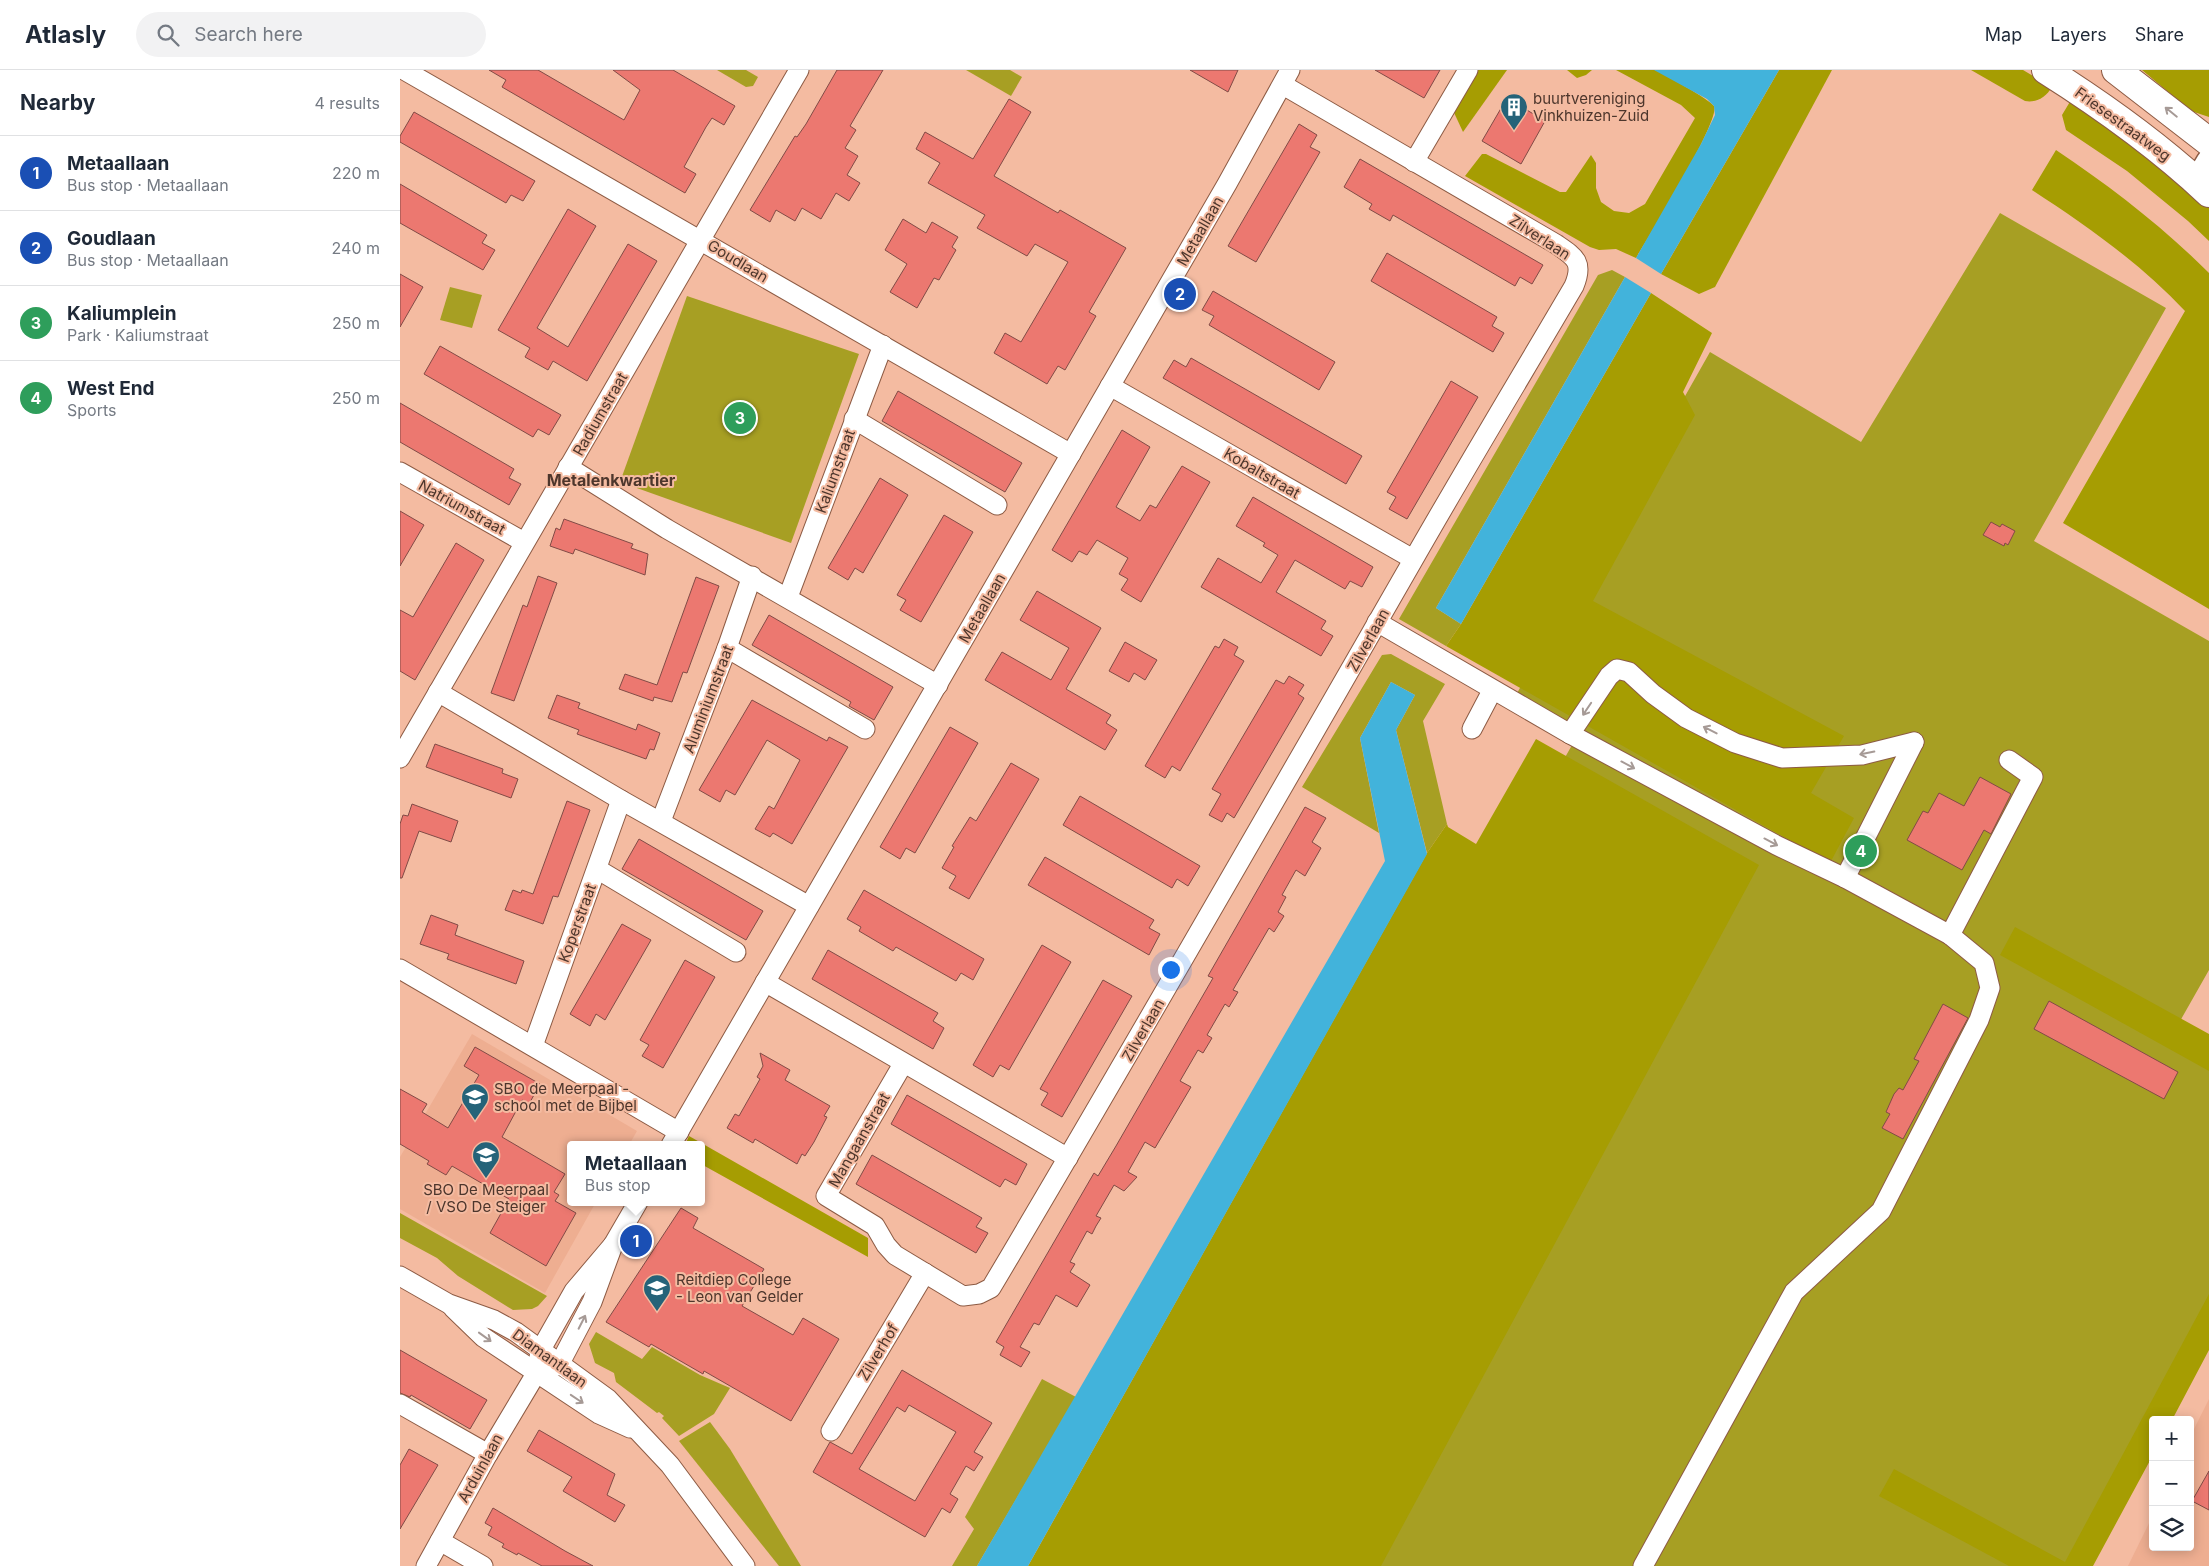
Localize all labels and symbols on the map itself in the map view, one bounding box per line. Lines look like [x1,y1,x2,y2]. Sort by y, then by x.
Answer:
street label: Friesestraatweg [2071,83,2175,165]
place label: buurtvereniging Vinkhuizen-Zuid [1533,89,1649,125]
building icon: buurtvereniging Vinkhuizen-Zuid [1499,92,1529,131]
one-way arrow [2165,106,2178,117]
street label: Metaallaan [1172,193,1228,269]
street label: Zilverlaan [1506,210,1574,264]
street label: Goudlaan [704,235,772,287]
pin: 2 [1164,275,1196,313]
street label: Radiumstraat [569,369,632,459]
pin: 3 [724,399,756,437]
street label: Kaliumstraat [811,426,859,516]
street label: Kobaltstraat [1220,444,1304,503]
district label: Metalenkwartier [547,470,676,490]
street label: Natriumstraat [415,475,509,539]
street label: Metaallaan [954,570,1010,646]
street label: Zilverlaan [1343,605,1393,675]
street label: Aluminiumstraat [679,642,737,756]
one-way arrow [1582,701,1592,715]
one-way arrow [1703,725,1718,734]
one-way arrow [1859,749,1875,758]
one-way arrow [1620,761,1635,770]
pin: 4 [1845,832,1877,870]
one-way arrow [1763,838,1778,848]
street label: Koperstraat [554,881,600,965]
your location [1158,957,1184,983]
street label: Zilverlaan [1118,995,1168,1065]
place label: SBO de Meerpaal - school met de Bijbel [494,1079,637,1115]
school or university icon: SBO de Meerpaal - school met de Bijbel [460,1082,490,1121]
street label: Mangaanstraat [824,1089,894,1191]
school or university icon: SBO De Meerpaal / VSO De Steiger [471,1140,501,1179]
place label: SBO De Meerpaal / VSO De Steiger [423,1180,549,1216]
pin: 1 [620,1222,652,1260]
place label: Reitdiep College - Leon van Gelder [676,1270,804,1306]
school or university icon: Reitdiep College - Leon van Gelder [642,1273,672,1312]
one-way arrow [577,1314,587,1329]
street label: Zilverhof [854,1320,903,1384]
street label: Diamantlaan [509,1325,591,1391]
one-way arrow [478,1332,492,1342]
one-way arrow [570,1394,584,1405]
street label: Arduinlaan [453,1430,507,1506]

